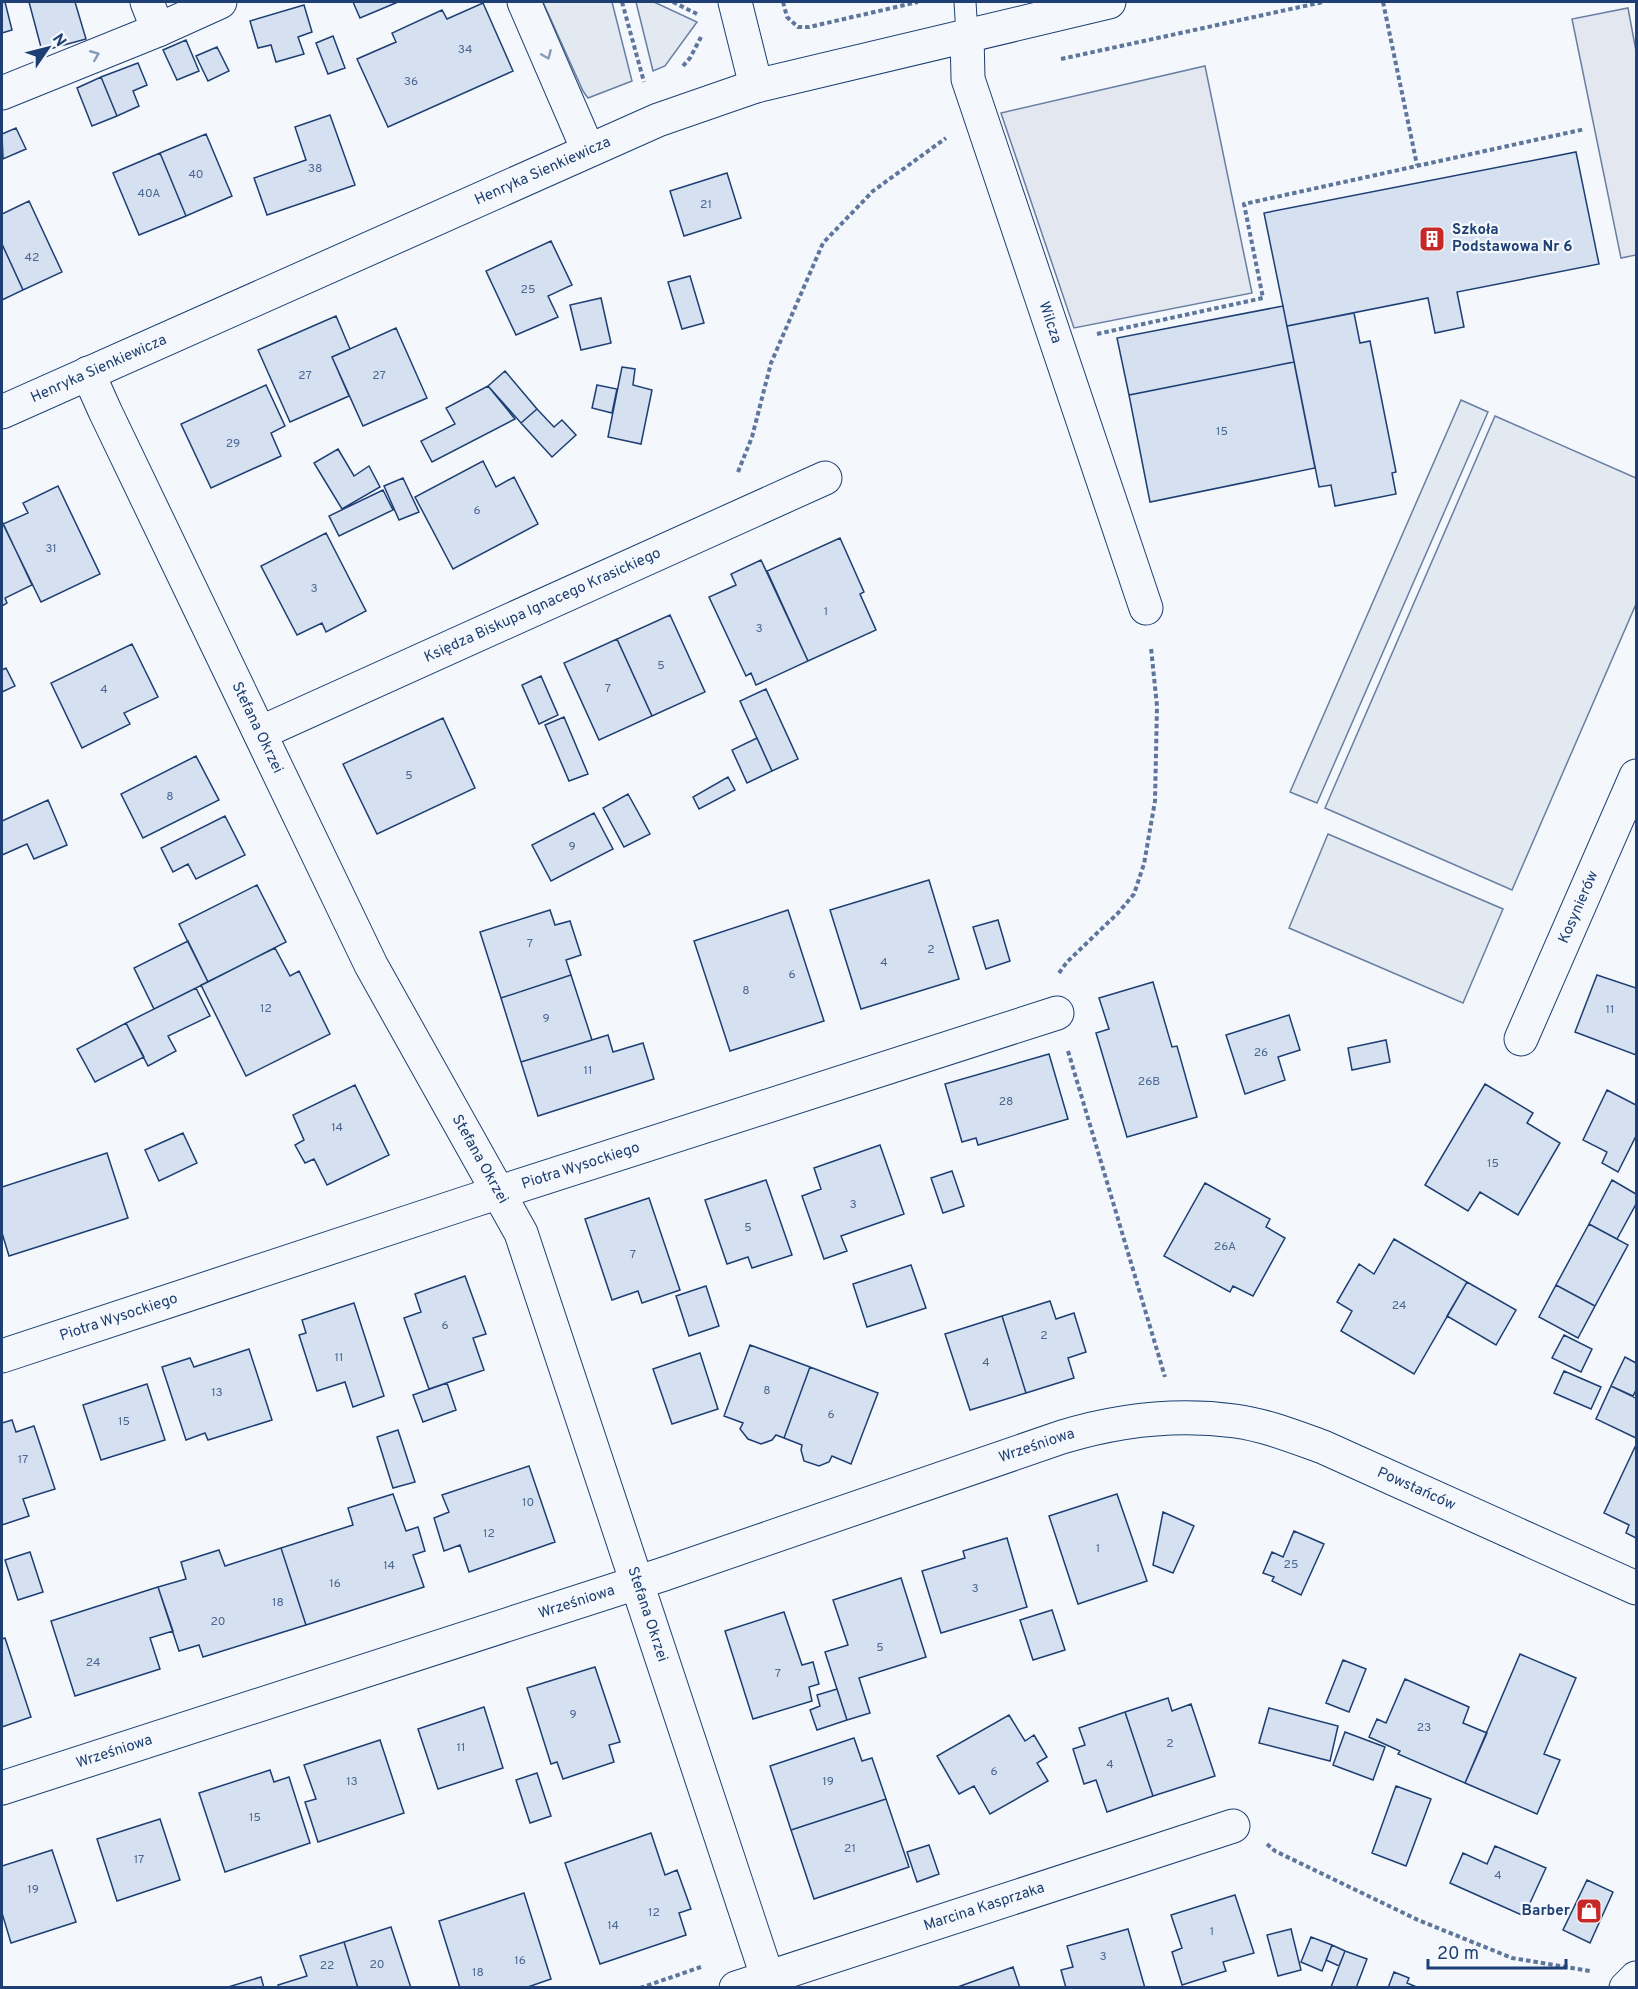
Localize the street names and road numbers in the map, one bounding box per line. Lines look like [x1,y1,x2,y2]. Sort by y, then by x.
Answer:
street label: Henryka Sienkiewicza [472,133,614,210]
street label: Wilcza [1034,299,1066,346]
street label: Henryka Sienkiewicza [28,330,170,407]
street label: Księdza Biskupa Ignacego Krasickiego [421,544,664,667]
street label: Stefana Okrzei [227,679,287,777]
street label: Kosynierów [1554,867,1603,946]
street label: Stefana Okrzei [447,1112,512,1207]
street label: Piotra Wysockiego [519,1138,642,1194]
street label: Piotra Wysockiego [57,1289,180,1346]
street label: Wrześniowa [996,1424,1077,1468]
street label: Powstańców [1374,1463,1459,1515]
street label: Stefana Okrzei [623,1564,672,1664]
street label: Wrześniowa [536,1581,617,1623]
street label: Wrześniowa [74,1731,155,1773]
street label: Marcina Kasprzaka [921,1879,1047,1936]

